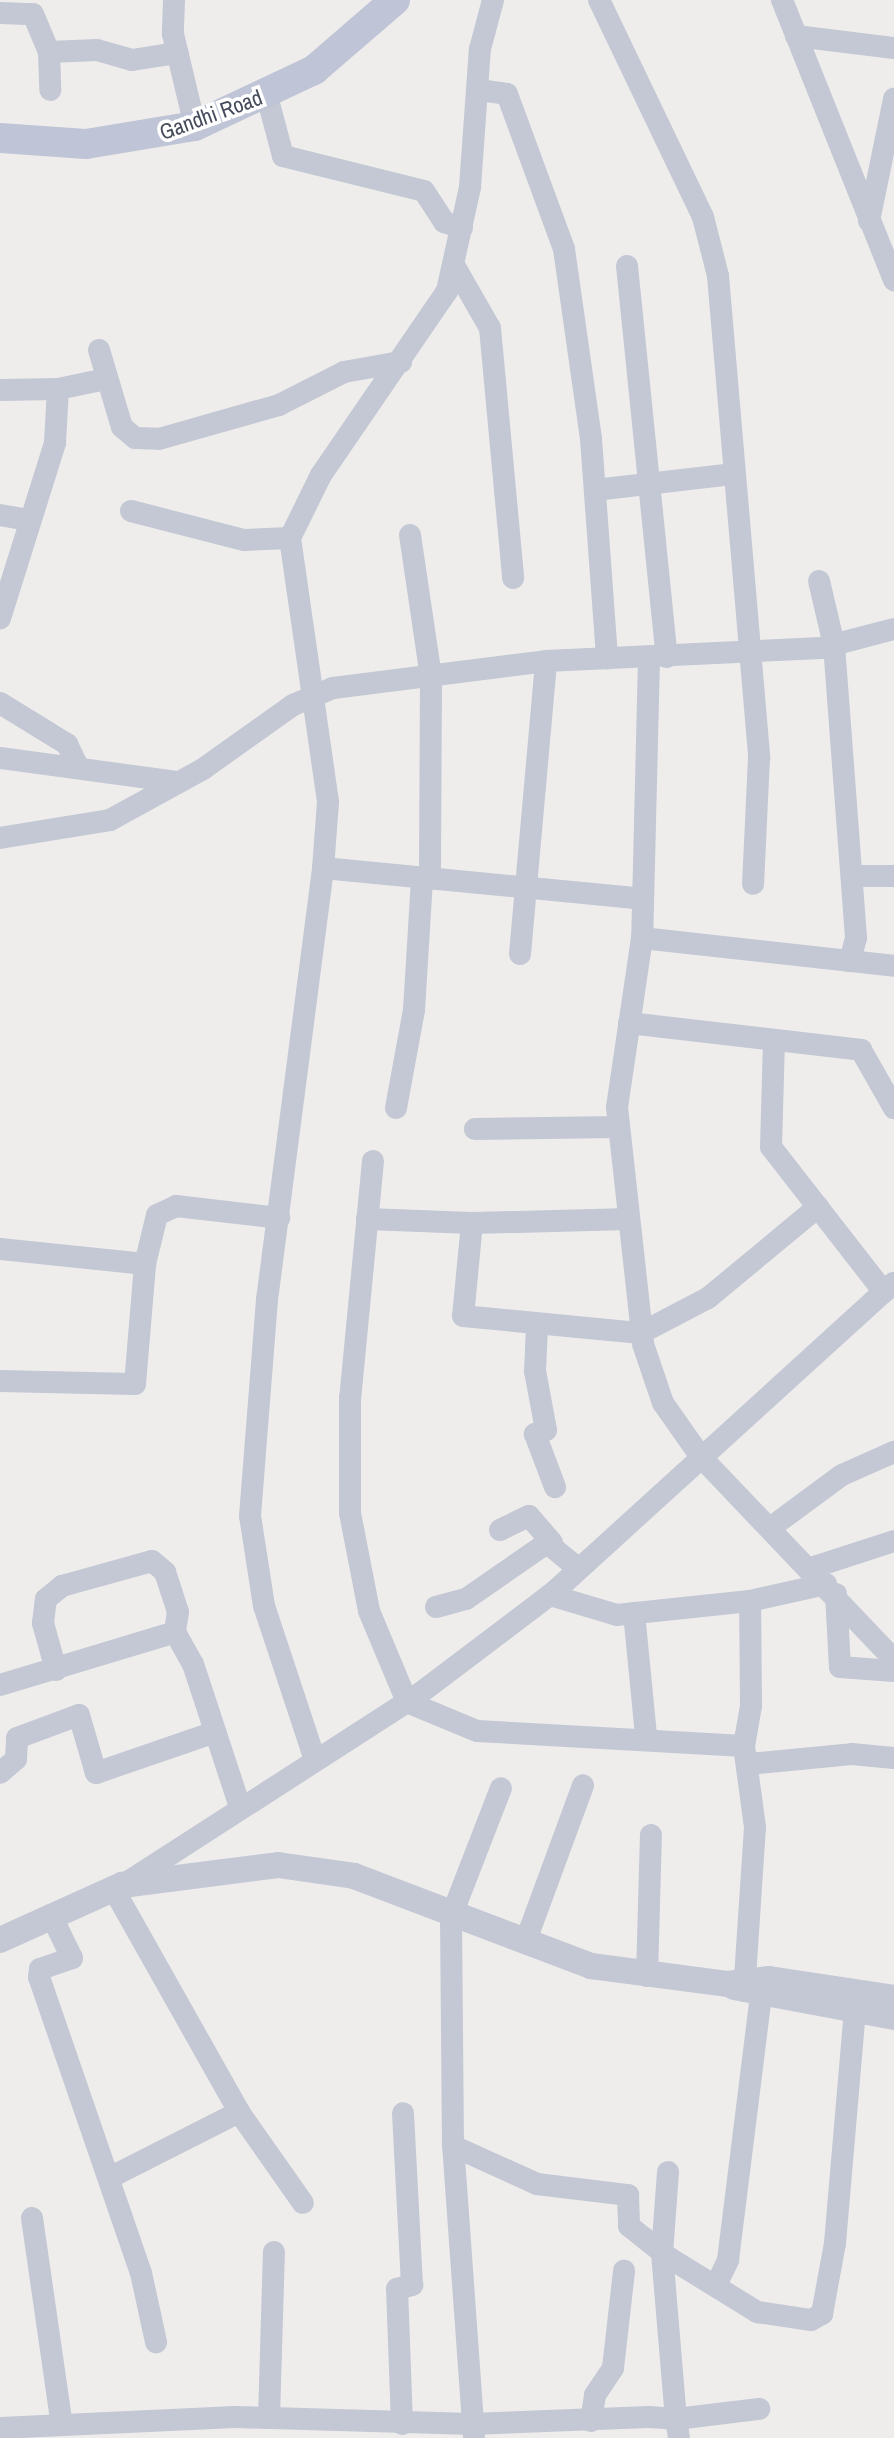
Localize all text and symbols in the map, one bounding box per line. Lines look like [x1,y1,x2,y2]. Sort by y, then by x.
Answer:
street label: Gandhi Road [156,84,266,146]

